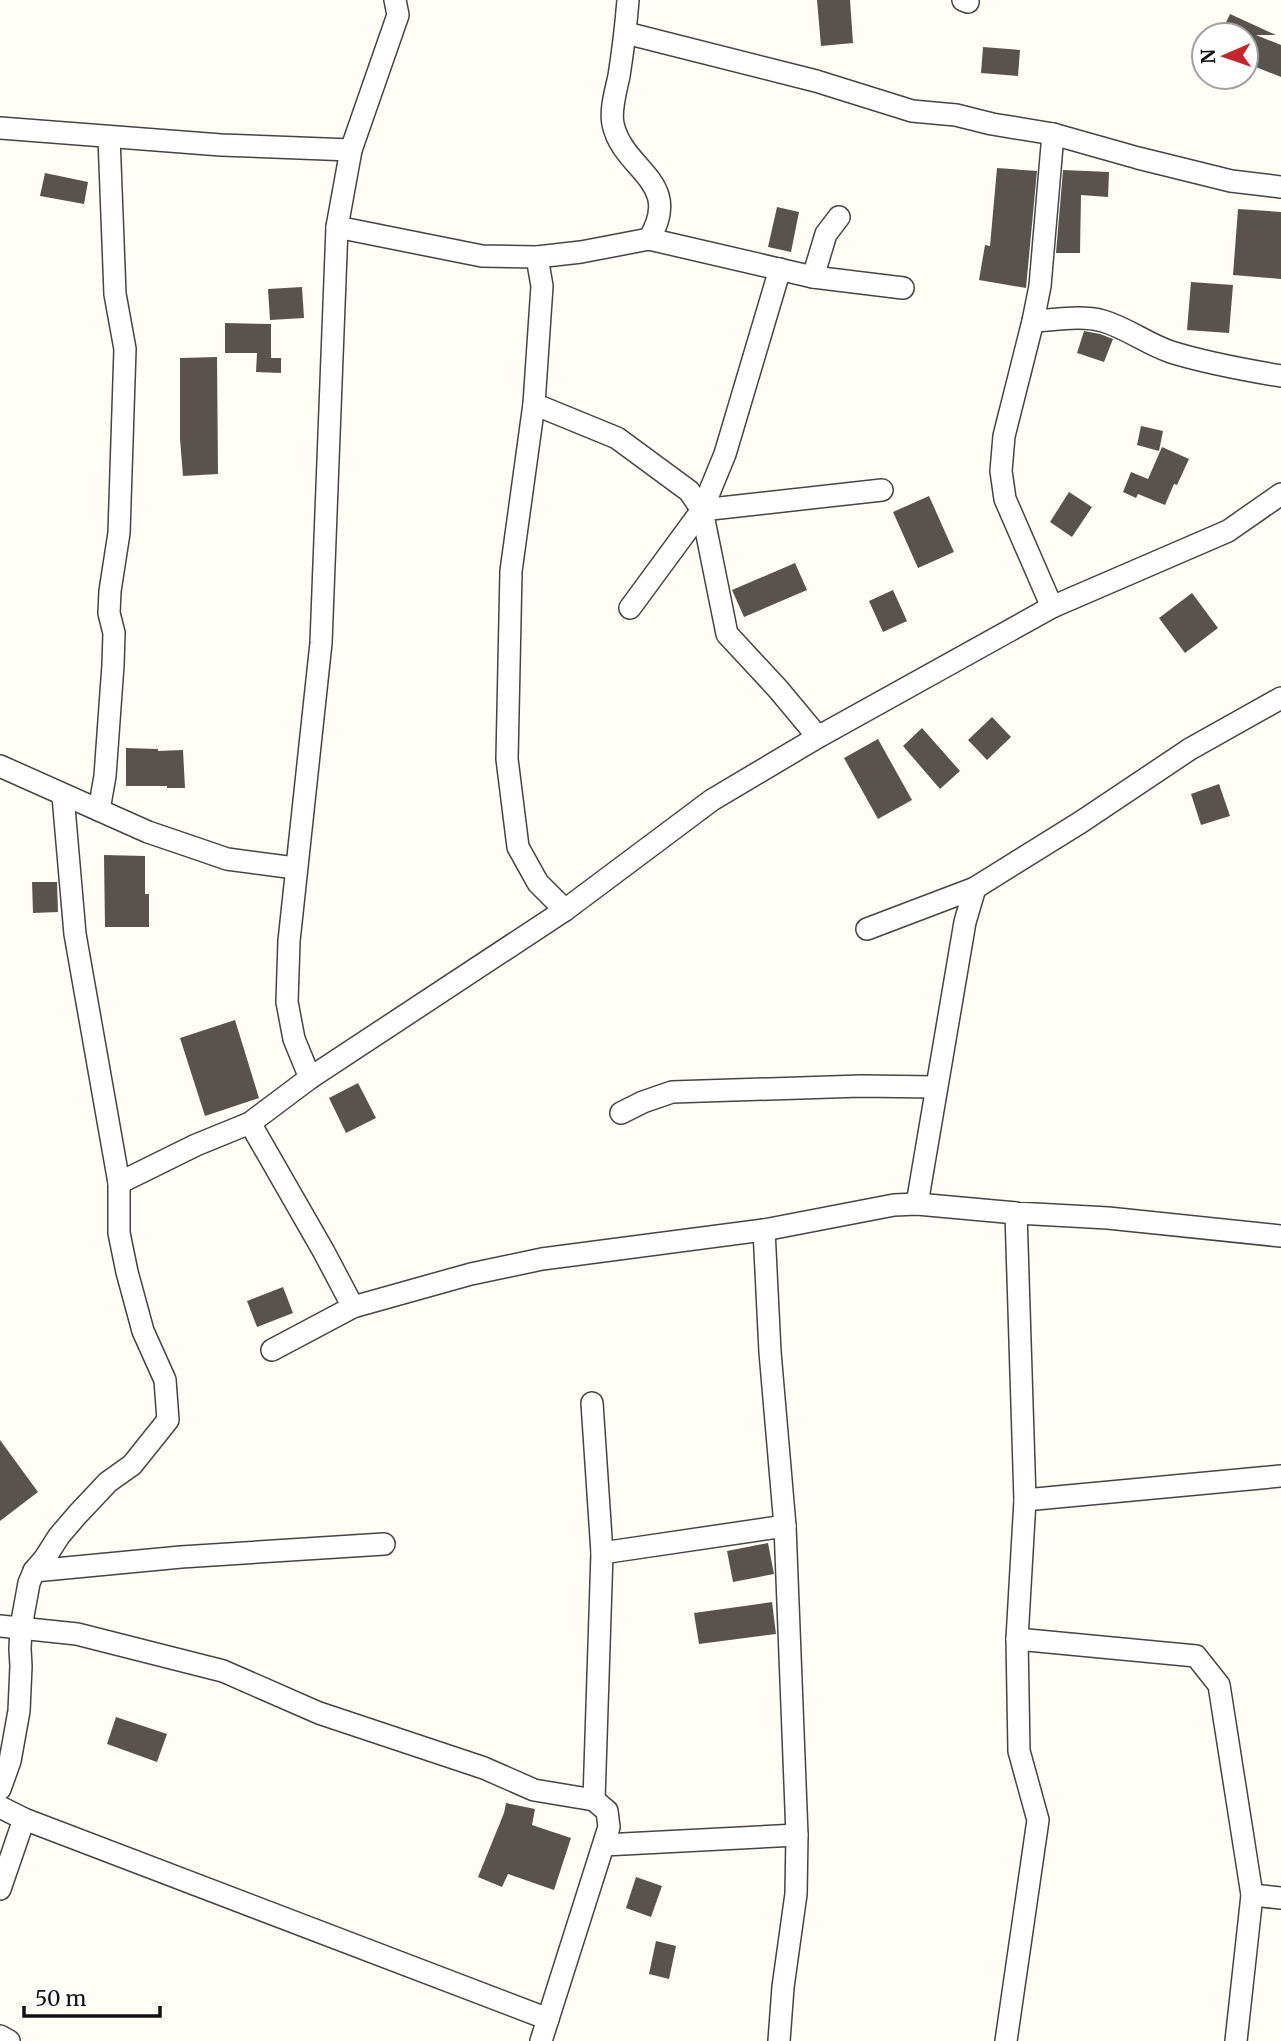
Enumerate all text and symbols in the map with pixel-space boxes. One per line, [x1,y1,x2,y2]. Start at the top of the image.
north arrow [1190,21,1260,91]
text: N [1196,49,1220,65]
scale bar [24,1974,161,2018]
text: 50 m [35,1985,86,2012]

